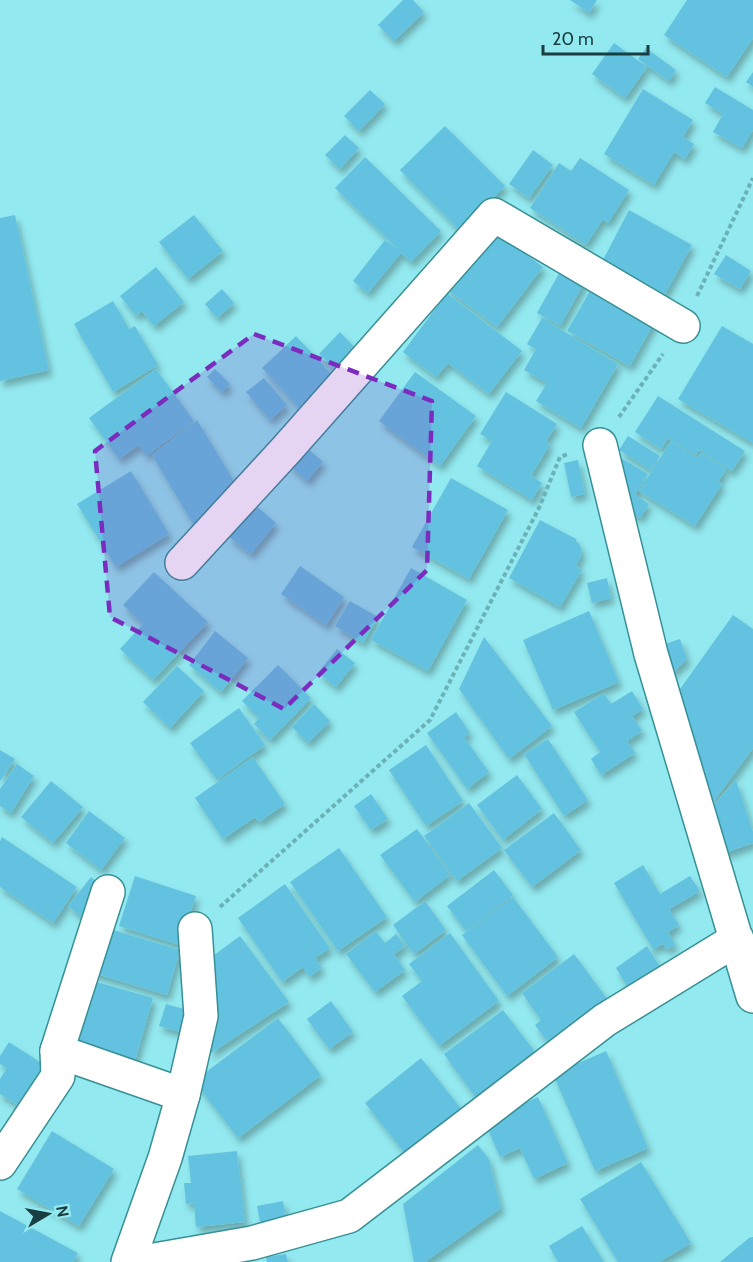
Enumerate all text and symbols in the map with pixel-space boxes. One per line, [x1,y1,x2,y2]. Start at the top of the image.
scale bar [543,18,648,56]
text: 20 m [552,28,594,50]
north arrow [18,1184,78,1244]
text: N [52,1204,73,1219]

